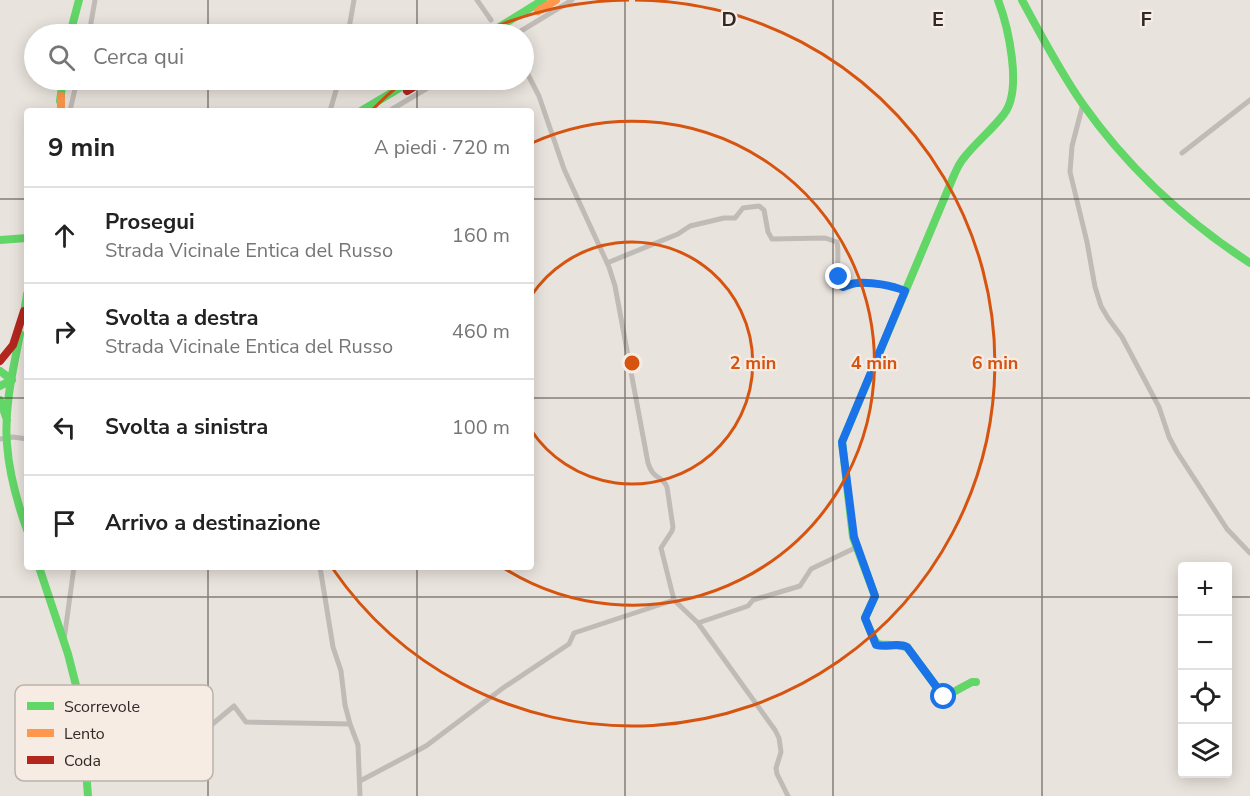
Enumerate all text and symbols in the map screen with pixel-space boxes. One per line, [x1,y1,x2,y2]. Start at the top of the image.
text: D [721,6,737,33]
text: E [932,6,944,33]
text: F [1140,6,1152,33]
search box [24,24,534,90]
icon: search [45,41,78,74]
text: Cerca qui [93,42,184,72]
text: 9 min [48,130,115,165]
text: A piedi · 720 m [374,134,510,161]
text: Prosegui [105,207,195,237]
icon: ahead [48,219,81,252]
text: 160 m [452,222,510,249]
text: Strada Vicinale Entica del Russo [105,237,393,264]
route end [825,263,851,289]
text: Svolta a destra [105,303,259,333]
icon: right [48,315,81,348]
text: 460 m [452,318,510,345]
text: Strada Vicinale Entica del Russo [105,333,393,360]
text: 2 min [730,351,776,375]
text: 4 min [851,351,897,375]
text: 6 min [972,351,1018,375]
centre of rings [622,353,642,373]
icon: left [48,411,81,444]
text: Svolta a sinistra [105,412,268,442]
text: 100 m [452,414,510,441]
icon: arrive [48,507,81,540]
text: Arrivo a destinazione [105,508,320,538]
map controls [1178,562,1232,778]
button: + [1178,562,1232,616]
button: − [1178,616,1232,670]
button: locate [1178,670,1232,724]
route start [930,683,956,709]
legend [15,685,213,781]
text: Scorrevole [64,696,140,718]
text: Lento [64,723,105,745]
button: layers [1178,724,1232,778]
text: Coda [64,750,101,772]

